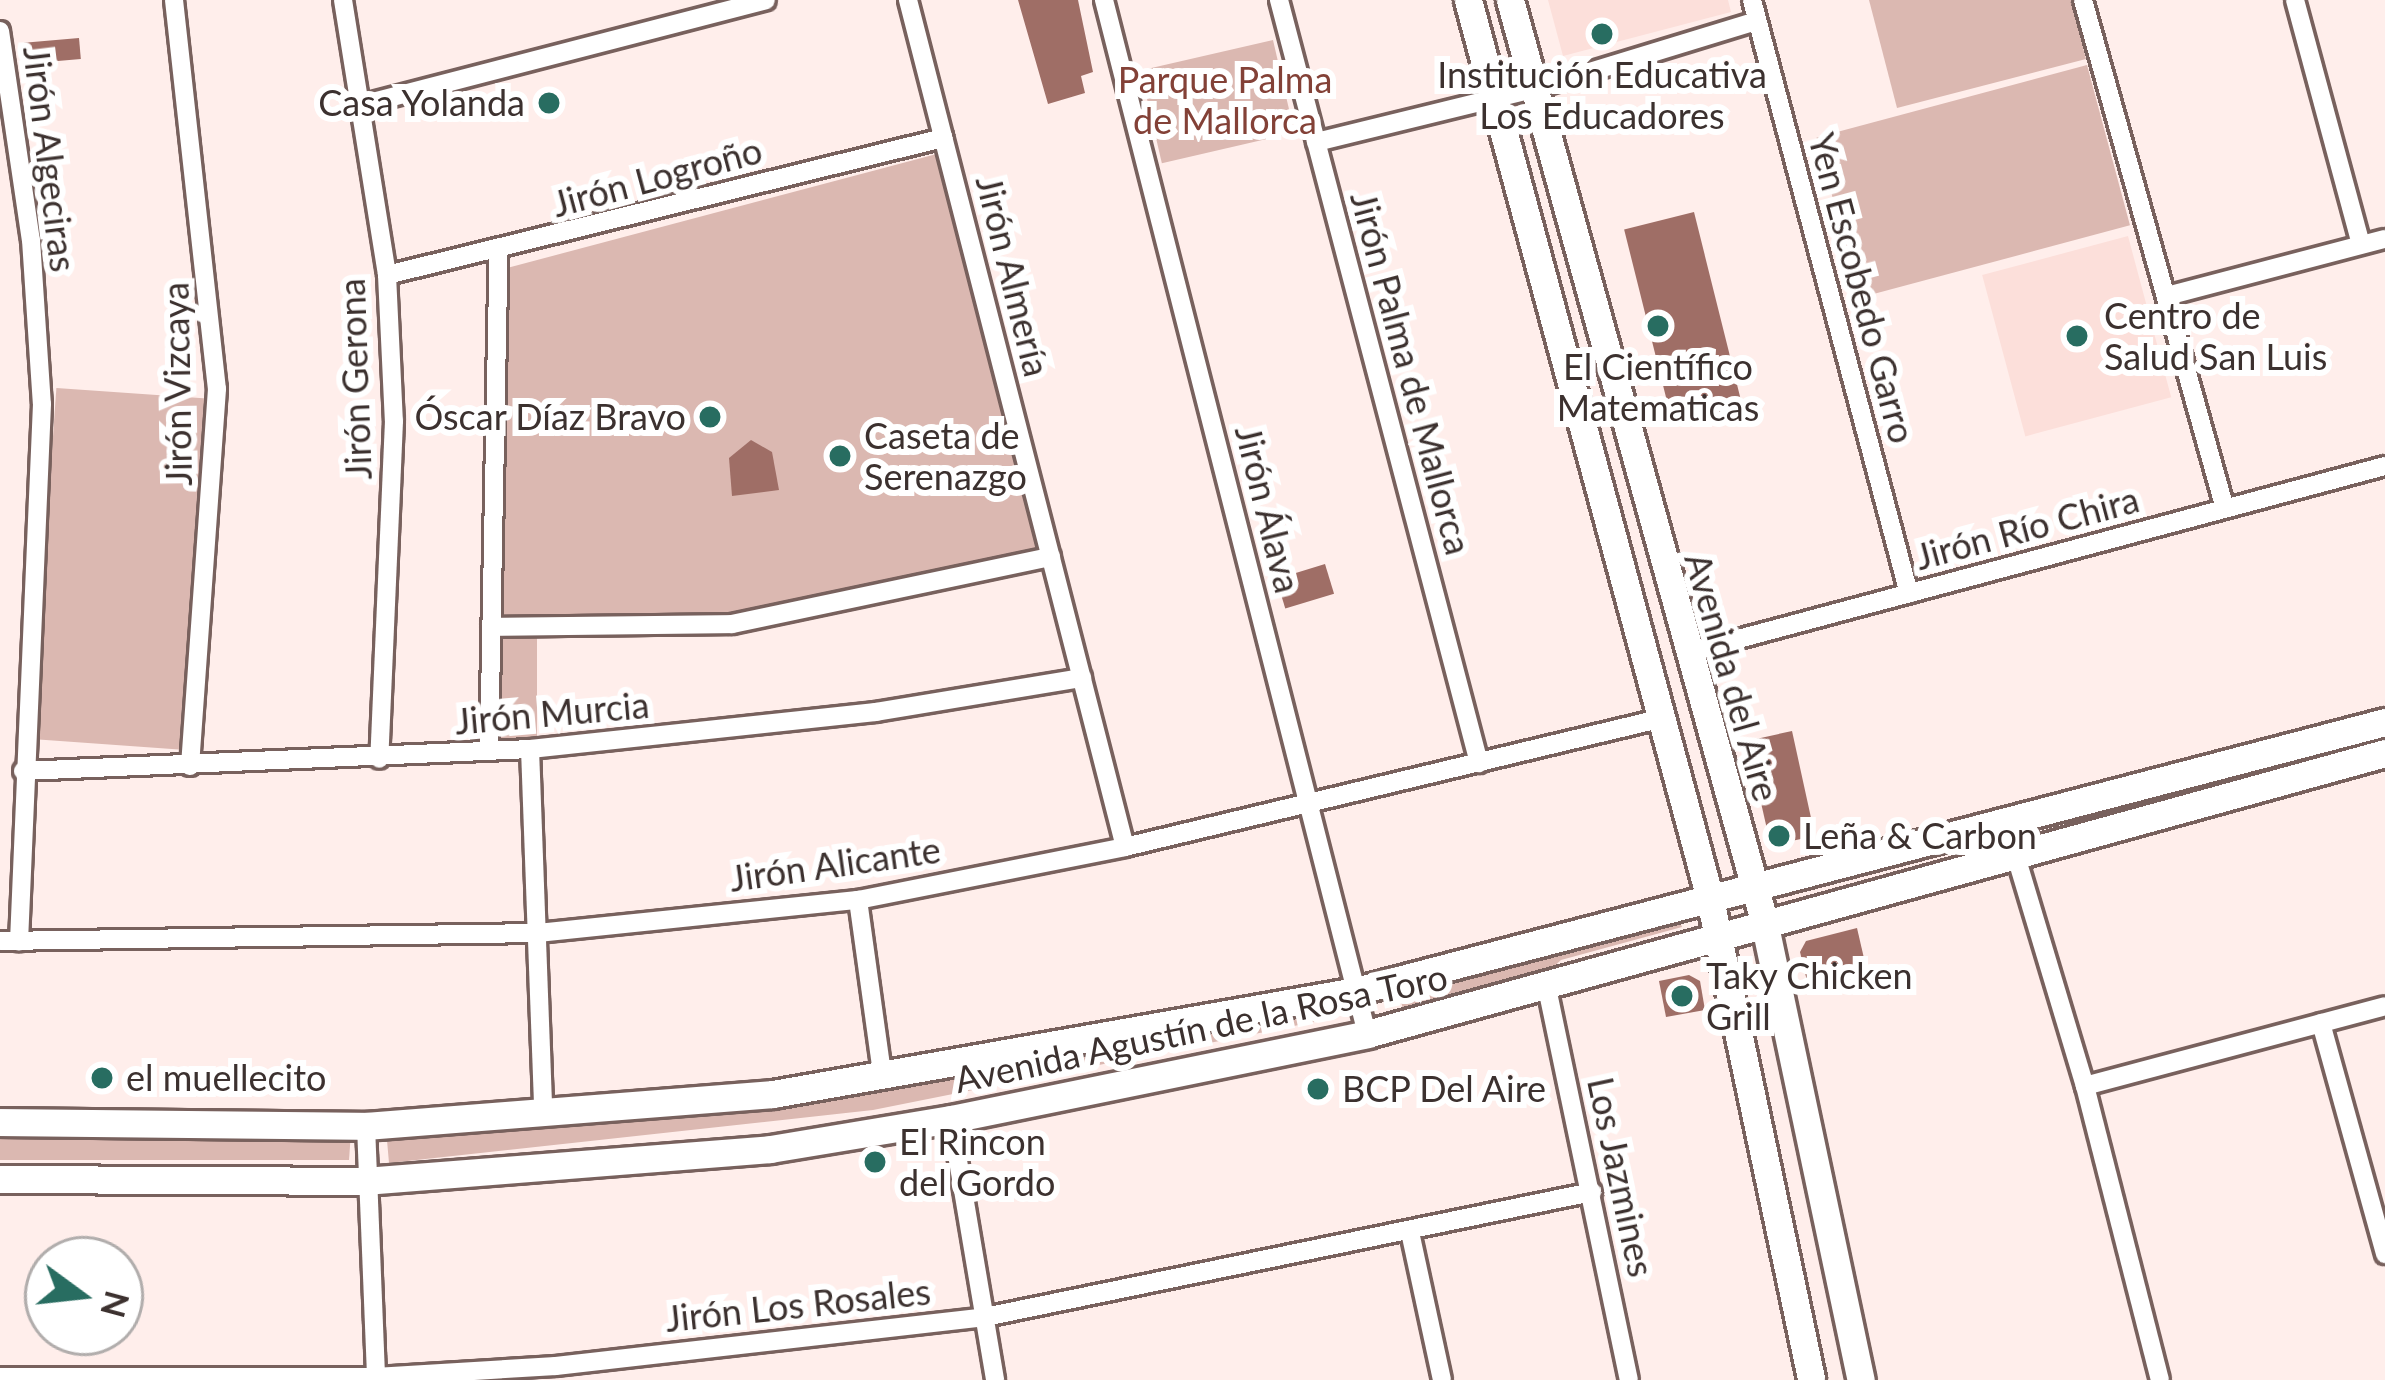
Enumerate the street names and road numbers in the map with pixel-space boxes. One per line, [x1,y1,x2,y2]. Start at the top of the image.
street label: Jirón Algeciras [15,43,85,275]
street label: Jirón Logroño [548,128,766,226]
street label: Yen Escobedo Garro [1800,128,1924,448]
street label: Jirón Almería [967,171,1059,381]
street label: Jirón Palma de Mallorca [1342,187,1480,559]
street label: Jirón Gerona [330,278,380,480]
street label: Jirón Vizcaya [154,281,200,487]
street label: Jirón Álava [1226,420,1310,598]
street label: Jirón Río Chira [1910,477,2144,579]
street label: Avenida del Aire [1676,547,1788,807]
street label: Jirón Murcia [453,683,651,743]
street label: Jirón Alicante [726,828,944,900]
street label: Avenida Agustín de la Rosa Toro [950,954,1452,1102]
street label: Los Jazmines [1579,1073,1663,1281]
street label: Jirón Los Rosales [663,1270,933,1340]

